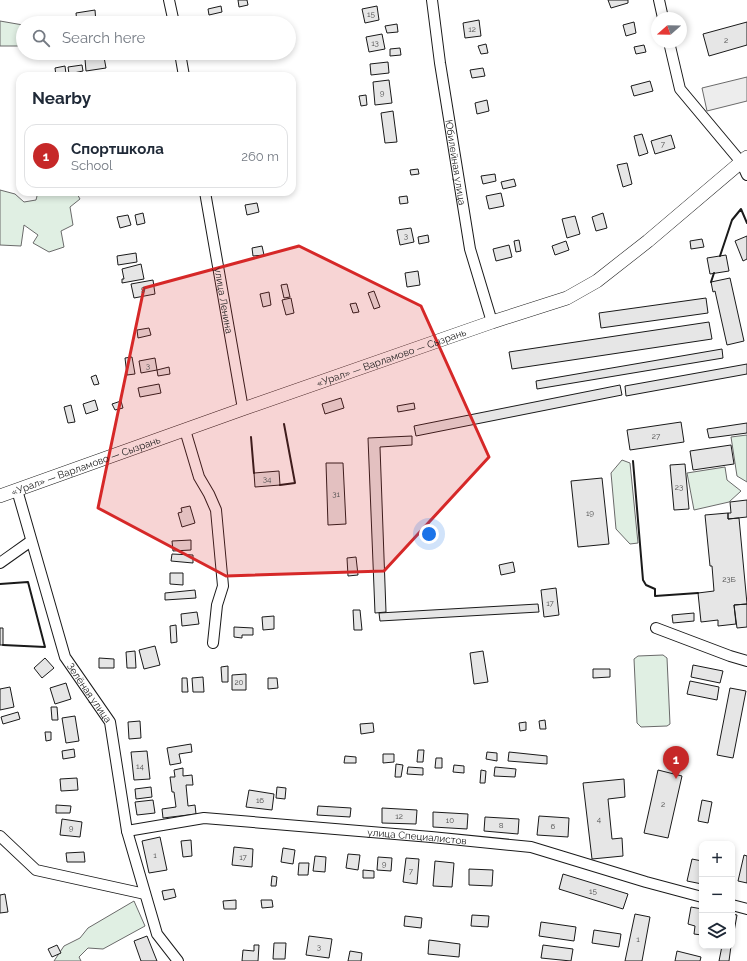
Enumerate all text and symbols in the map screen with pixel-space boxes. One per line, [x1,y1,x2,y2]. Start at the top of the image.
house number: 15 [367,9,376,19]
north arrow [651,12,687,48]
search box [16,16,296,60]
house number: 12 [468,24,476,34]
icon: search [30,27,52,49]
text: Search here [62,29,145,47]
house number: 2 [724,35,728,45]
house number: 13 [371,38,379,48]
text: Nearby [32,88,91,108]
house number: 9 [380,88,385,98]
street label: Юбилейная улица [444,119,468,206]
house number: 7 [661,139,666,149]
text: Спортшкола [71,140,164,158]
text: 1 [43,149,49,164]
text: 260 m [241,149,279,164]
text: School [71,158,113,173]
house number: 3 [404,231,408,241]
street label: улица Ленина [213,266,235,334]
house number: 9 [141,284,146,294]
street label: «Урал» — Варламово — Сызрань [315,326,467,388]
house number: 3 [146,361,150,371]
house number: 27 [652,431,661,441]
street label: «Урал» — Варламово — Сызрань [10,434,162,497]
house number: 34 [263,474,272,484]
house number: 23 [675,482,683,492]
house number: 31 [332,489,340,499]
house number: 19 [586,508,594,518]
your location [419,524,439,544]
house number: 23Б [722,574,736,584]
house number: 17 [546,598,555,608]
street label: Зелёная улица [65,661,114,724]
house number: 20 [234,677,244,687]
pin: 1 [663,746,689,779]
house number: 14 [136,761,145,771]
house number: 16 [256,795,264,805]
house number: 2 [661,799,665,809]
house number: 12 [395,811,403,821]
house number: 4 [597,814,602,824]
house number: 10 [446,815,454,825]
house number: 8 [499,820,504,830]
house number: 6 [551,821,556,831]
house number: 9 [69,823,74,833]
street label: улица Специалистов [367,826,467,846]
map controls [699,841,735,949]
button: + [699,841,735,877]
house number: 1 [153,850,157,860]
house number: 17 [239,852,248,862]
house number: 9 [382,859,387,869]
house number: 7 [409,866,414,876]
button: − [699,877,735,913]
house number: 15 [589,886,598,896]
button: layers [699,913,735,949]
house number: 1 [636,934,640,944]
house number: 3 [317,942,321,952]

